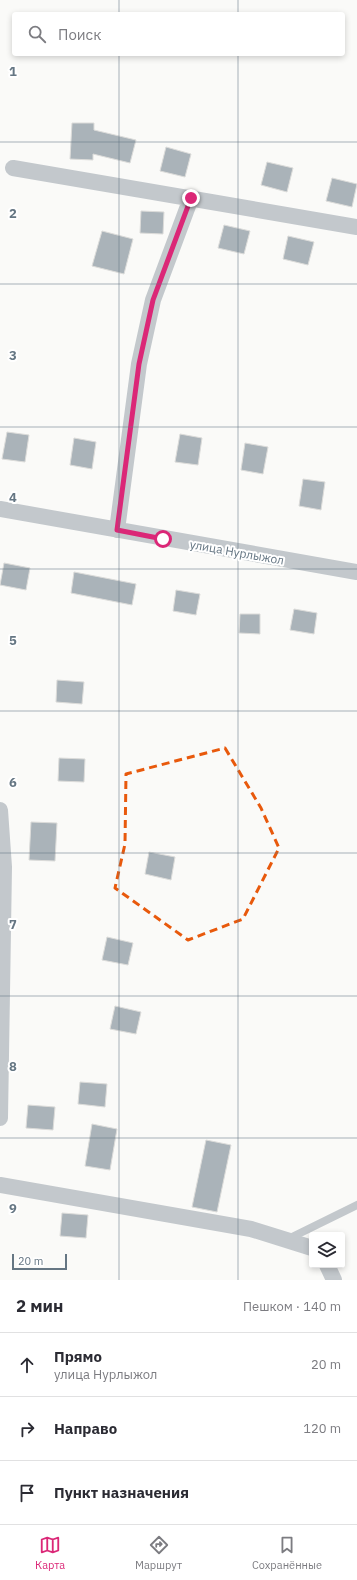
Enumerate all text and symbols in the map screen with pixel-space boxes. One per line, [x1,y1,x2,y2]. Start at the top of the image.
search box [12,12,345,56]
icon: search [26,23,48,45]
text: Поиск [58,25,101,44]
text: 1 [9,63,17,80]
route end [182,189,200,207]
text: 2 [9,205,17,222]
text: 3 [9,347,17,364]
text: 4 [9,489,17,506]
route start [154,530,172,548]
street label: улица Нурлыжол [189,536,285,568]
text: 5 [9,632,17,649]
text: 6 [9,774,17,791]
text: 7 [9,916,17,933]
text: 8 [9,1058,17,1075]
text: 9 [9,1200,17,1217]
map controls [309,1232,345,1268]
button: layers [309,1232,345,1268]
scale bar [12,1252,67,1271]
text: 20 m [18,1254,43,1268]
text: 2 мин [16,1295,63,1317]
text: Пешком · 140 m [243,1298,341,1315]
text: Прямо [54,1347,102,1366]
icon: ahead [16,1354,38,1376]
text: 20 m [311,1356,341,1373]
text: улица Нурлыжол [54,1366,157,1383]
icon: right [16,1418,38,1440]
text: Направо [54,1419,117,1438]
text: 120 m [303,1420,341,1437]
icon: arrive [16,1482,38,1504]
text: Пункт назначения [54,1483,189,1502]
tab: Карта [35,1534,65,1572]
tab: Маршрут [135,1534,182,1572]
tab: Сохранённые [252,1534,322,1572]

